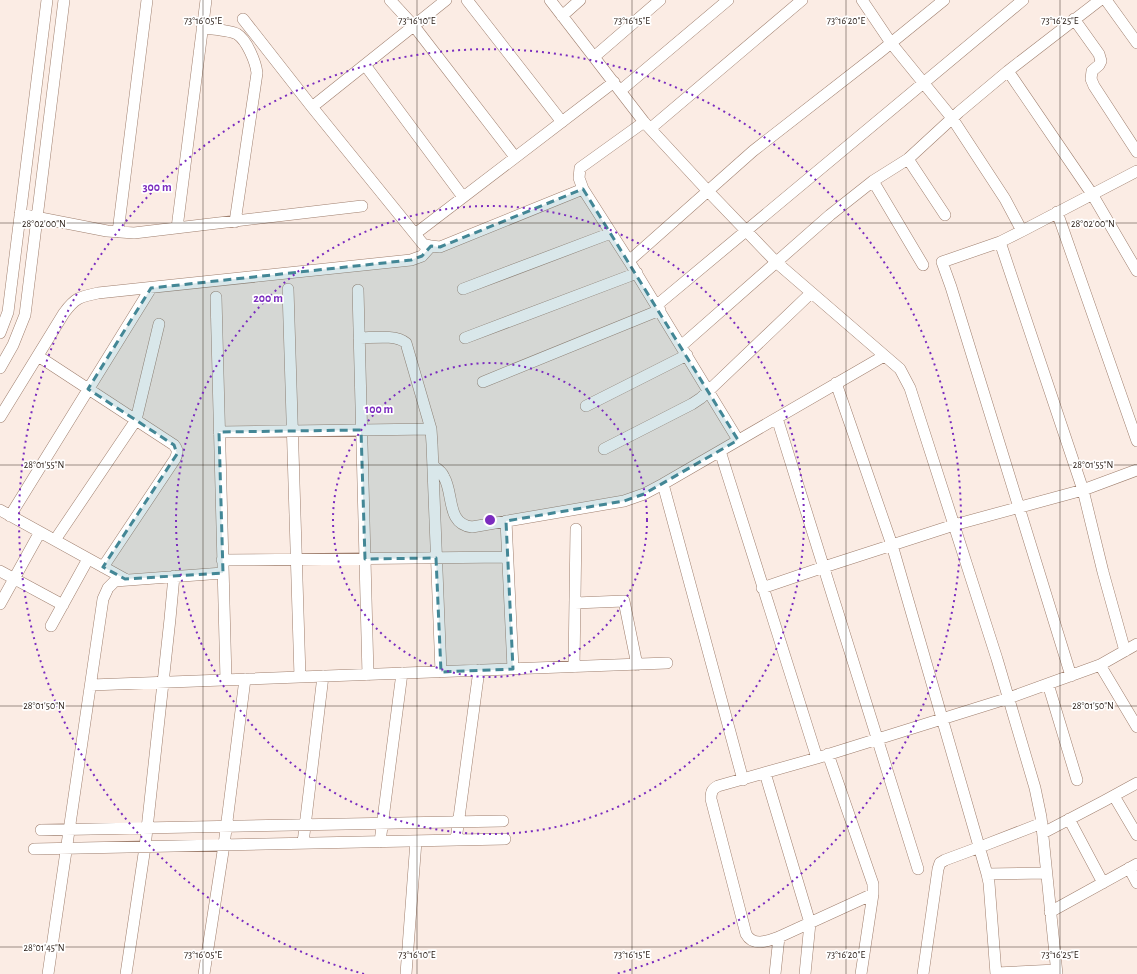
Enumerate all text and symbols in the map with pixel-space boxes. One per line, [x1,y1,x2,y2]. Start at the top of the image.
text: 73°16'05"E [184,16,222,26]
text: 73°16'10"E [398,16,436,26]
text: 73°16'15"E [614,16,650,26]
text: 73°16'20"E [827,16,865,26]
text: 73°16'25"E [1041,16,1079,26]
text: 300 m [142,181,172,193]
text: 28°02'00"N [22,219,66,229]
text: 28°02'00"N [1071,219,1115,229]
text: 200 m [253,292,283,304]
text: 100 m [365,403,393,415]
text: 28°01'55"N [24,460,64,470]
text: 28°01'55"N [1073,460,1113,470]
centre of rings [483,513,497,527]
text: 28°01'50"N [23,701,65,711]
text: 28°01'50"N [1072,701,1114,711]
text: 28°01'45"N [23,943,65,953]
text: 73°16'05"E [184,950,222,960]
text: 73°16'10"E [398,950,436,960]
text: 73°16'15"E [614,950,650,960]
text: 73°16'20"E [827,950,865,960]
text: 73°16'25"E [1041,950,1079,960]

